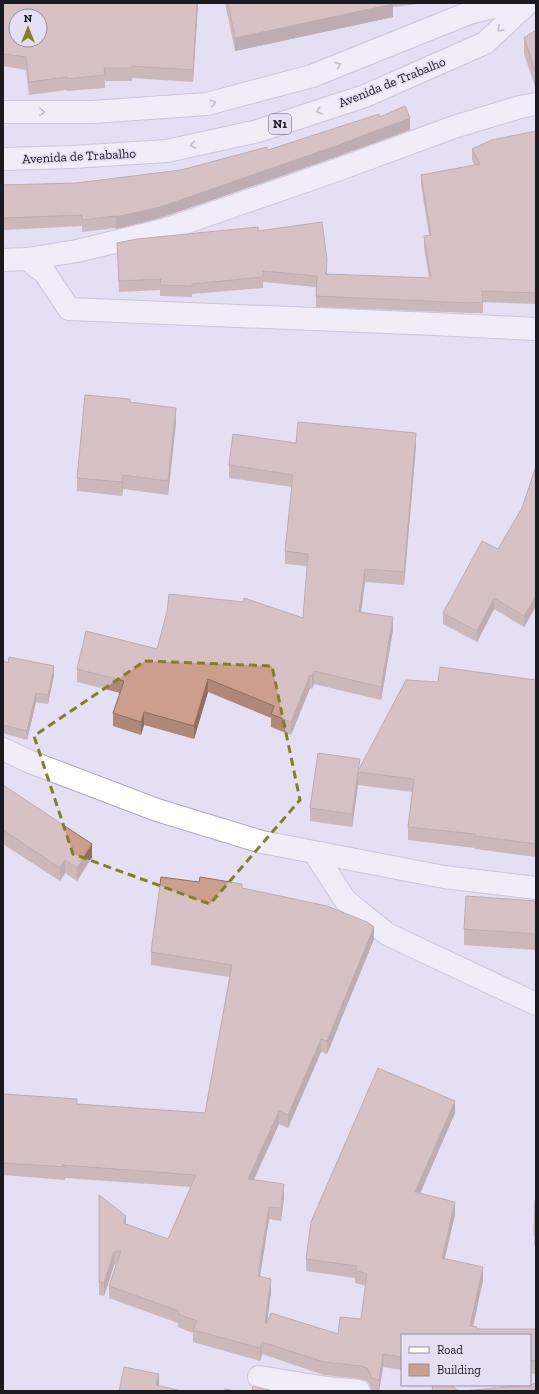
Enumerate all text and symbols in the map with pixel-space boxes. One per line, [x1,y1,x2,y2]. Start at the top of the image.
north arrow [8,8,48,48]
text: N [24,12,33,25]
one-way arrow [497,25,505,32]
street label: Avenida de Trabalho [336,54,448,110]
one-way arrow [334,62,341,70]
one-way arrow [210,99,217,107]
one-way arrow [315,107,322,115]
one-way arrow [39,108,45,116]
road number: N1 [269,114,291,134]
one-way arrow [190,141,197,149]
street label: Avenida de Trabalho [22,146,137,166]
legend [401,1334,531,1386]
text: Road [437,1343,463,1357]
text: Building [437,1363,481,1377]

